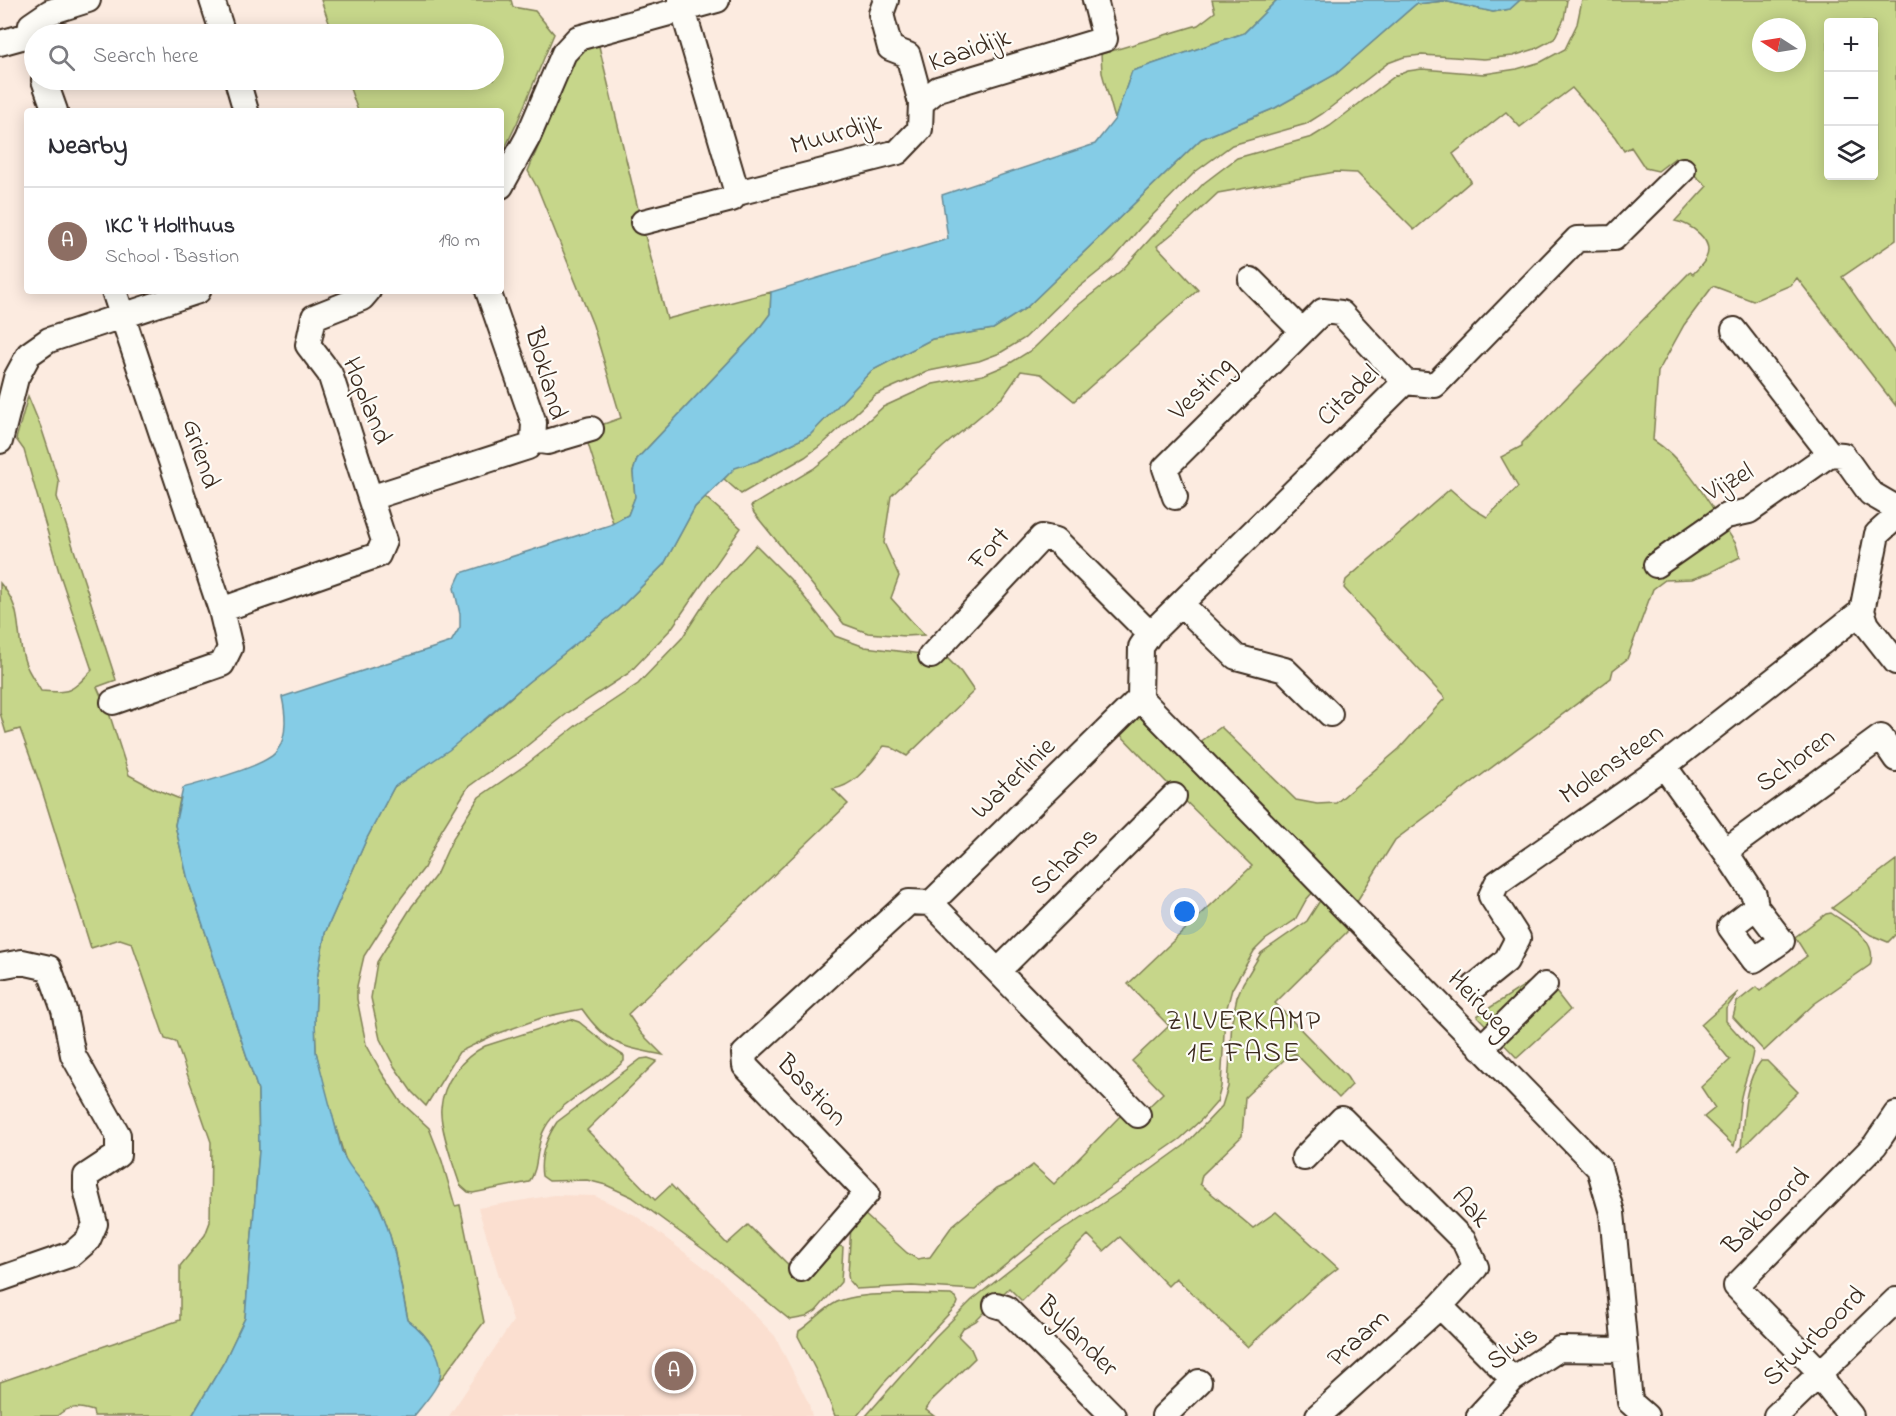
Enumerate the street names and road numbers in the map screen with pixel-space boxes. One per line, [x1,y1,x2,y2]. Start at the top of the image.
street label: Kaaidijk [924,19,1016,83]
street label: Muurdijk [786,103,886,167]
street label: Blokland [513,323,577,424]
street label: Vesting [1160,348,1243,431]
street label: Hopland [331,351,401,451]
street label: Citadel [1308,356,1390,436]
street label: Griend [171,414,229,494]
street label: Vijzel [1696,453,1761,513]
street label: Fort [959,519,1020,580]
street label: Molensteen [1552,715,1672,815]
street label: Schoren [1748,719,1844,803]
street label: Waterlinie [963,728,1066,829]
street label: Schans [1022,819,1108,905]
street label: Heirweg [1437,962,1523,1048]
street label: Bastion [766,1045,856,1136]
street label: Bakboord [1713,1159,1820,1266]
street label: Aak [1441,1179,1499,1237]
street label: Stuurboord [1754,1277,1876,1397]
street label: Bylander [1027,1287,1127,1387]
street label: Praam [1319,1300,1399,1378]
street label: Sluis [1479,1317,1547,1381]

